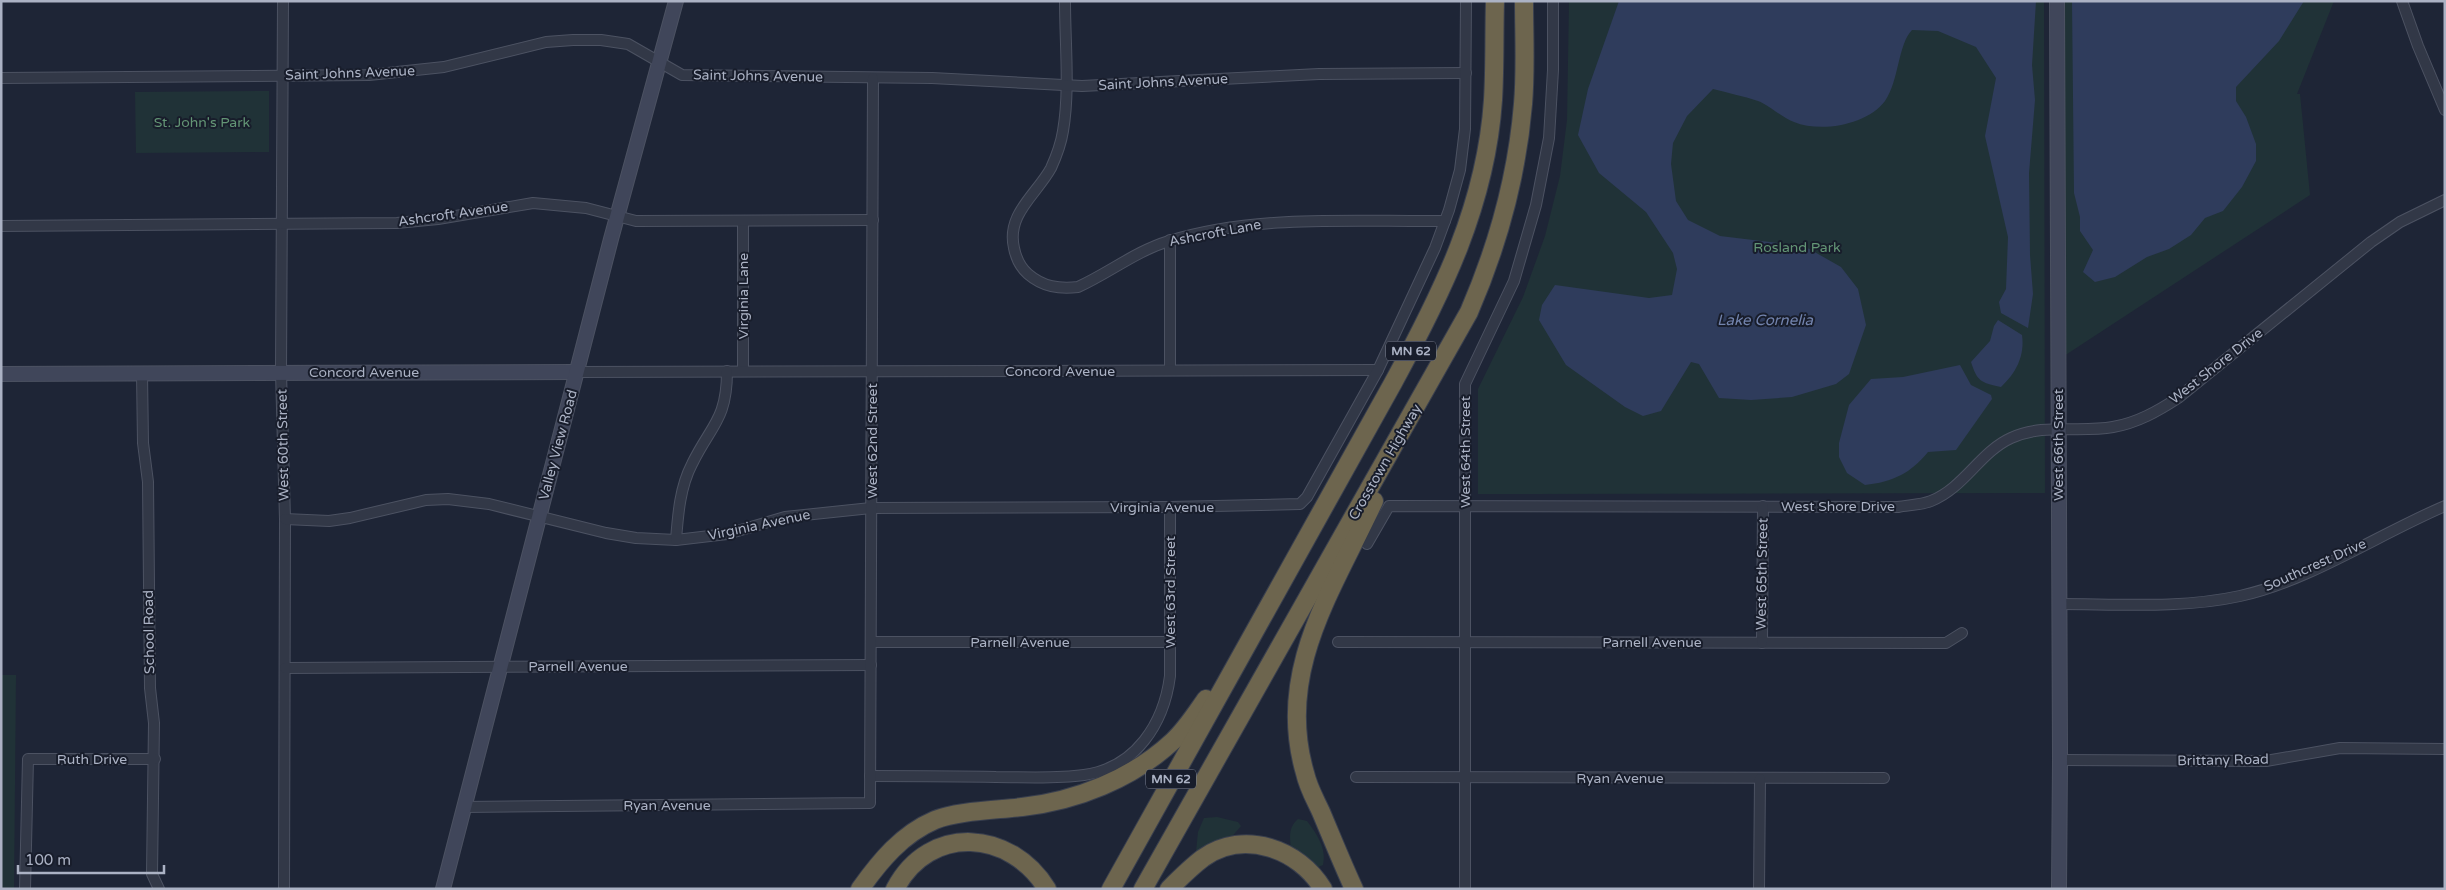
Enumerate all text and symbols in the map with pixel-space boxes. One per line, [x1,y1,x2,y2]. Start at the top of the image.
street label: Saint Johns Avenue [285,62,415,84]
street label: Saint Johns Avenue [693,66,823,86]
street label: Saint Johns Avenue [1098,70,1228,94]
park label: St. John's Park [154,114,251,131]
street label: Ashcroft Avenue [397,198,509,230]
street label: Ashcroft Lane [1168,216,1262,250]
park label: Rosland Park [1753,239,1841,256]
street label: Virginia Lane [735,253,752,339]
water label: Lake Cornelia [1717,311,1814,329]
street label: West Shore Drive [2166,324,2266,408]
road number: MN 62 [1386,342,1436,361]
street label: Concord Avenue [1005,363,1115,380]
street label: Concord Avenue [309,364,419,381]
street label: West 62nd Street [864,383,881,499]
street label: West 60th Street [274,388,292,501]
street label: Valley View Road [535,388,581,502]
street label: West 66th Street [2050,388,2067,501]
street label: West 64th Street [1457,395,1474,508]
street label: Crosstown Highway [1345,401,1425,523]
street label: West Shore Drive [1781,498,1895,515]
street label: Virginia Avenue [1110,499,1214,516]
street label: Virginia Avenue [706,506,812,544]
street label: West 65th Street [1753,517,1771,630]
street label: West 63rd Street [1162,535,1179,648]
street label: Southcrest Drive [2261,535,2369,595]
street label: School Road [140,590,158,674]
street label: Parnell Avenue [970,634,1070,651]
street label: Parnell Avenue [1602,634,1702,651]
street label: Parnell Avenue [528,658,628,675]
street label: Ruth Drive [57,751,127,768]
street label: Brittany Road [2177,751,2269,769]
road number: MN 62 [1146,770,1196,789]
street label: Ryan Avenue [1576,770,1664,787]
street label: Ryan Avenue [623,797,711,814]
scale bar [18,842,164,874]
text: 100 m [25,851,71,869]

